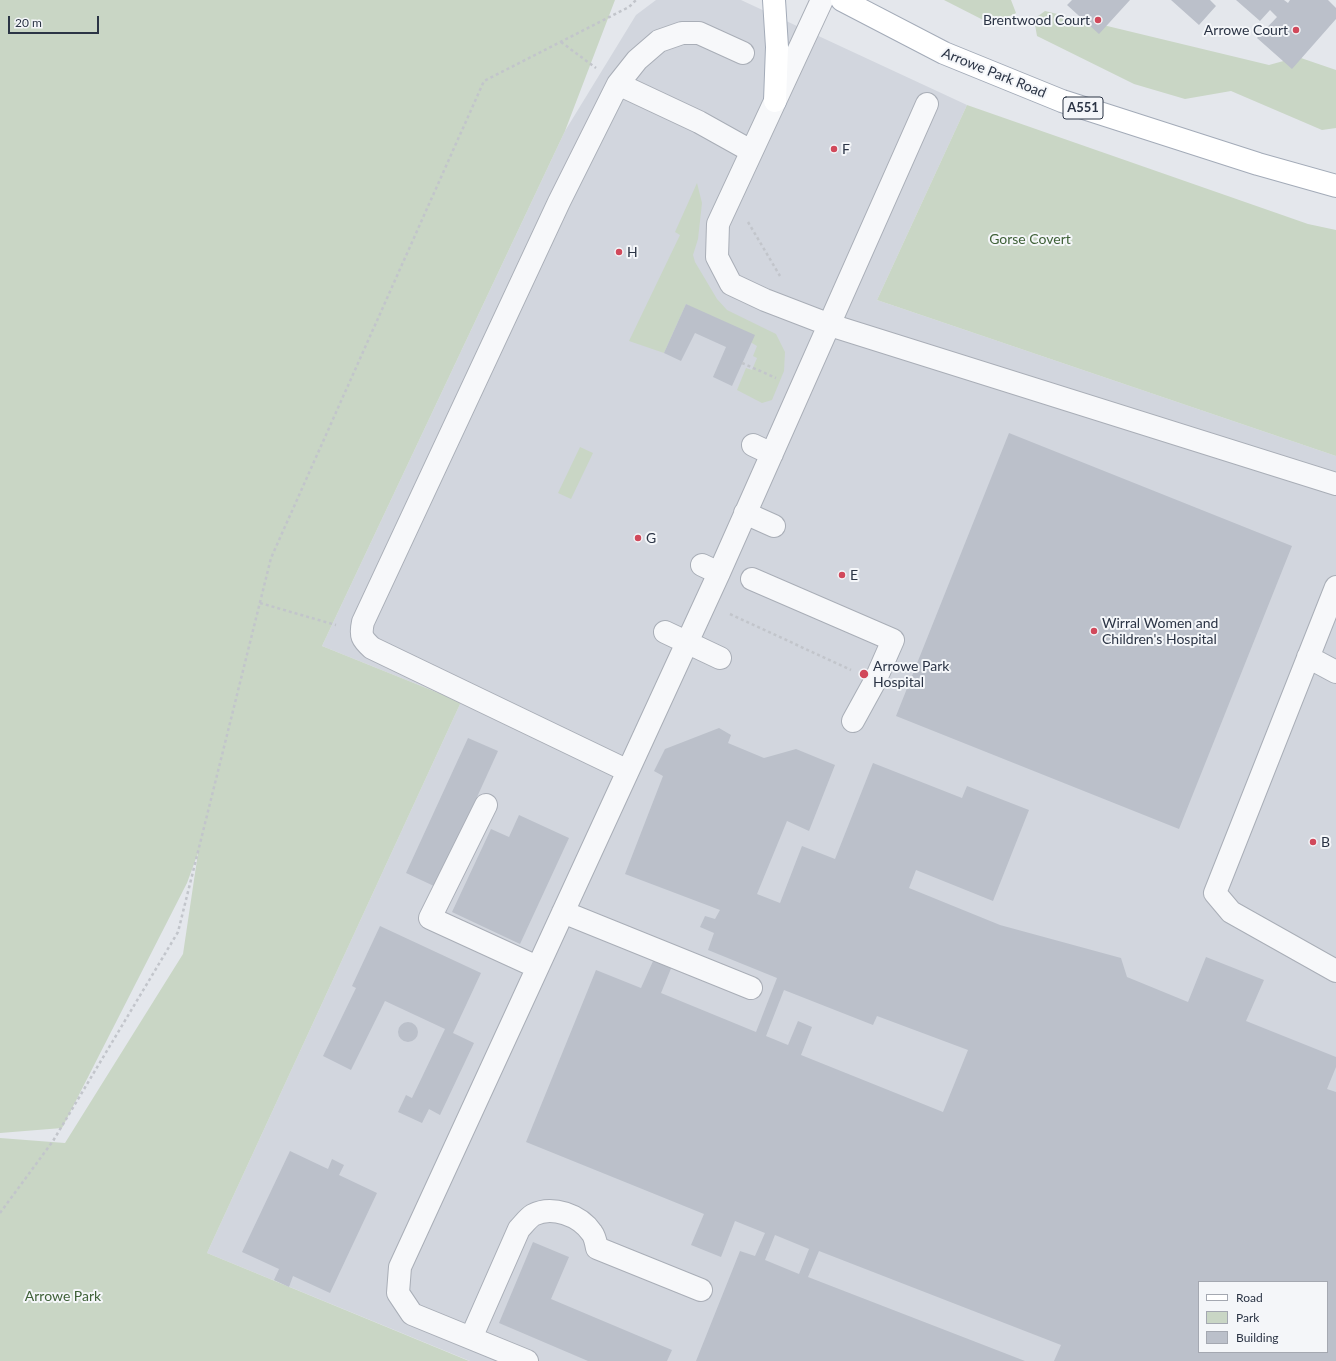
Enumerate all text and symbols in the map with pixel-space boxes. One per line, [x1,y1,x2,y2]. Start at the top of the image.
scale bar [10,8,101,34]
place label: Brentwood Court [983,12,1090,28]
text: 20 m [15,15,42,30]
marker: Brentwood Court [1093,15,1103,25]
place label: Arrowe Court [1204,22,1288,38]
marker: Arrowe Court [1291,25,1301,35]
street label: Arrowe Park Road [939,44,1049,102]
road number: A551 [1063,97,1103,119]
place label: F [842,141,850,157]
marker: F [829,144,839,154]
park label: Gorse Covert [989,231,1071,247]
place label: H [627,244,638,260]
marker: H [614,247,624,257]
place label: G [646,530,656,546]
marker: G [633,533,643,543]
place label: E [850,567,858,583]
marker: E [837,570,847,580]
place label: Wirral Women and Children's Hospital [1102,615,1218,648]
marker: Wirral Women and Children's Hospital [1089,626,1099,636]
place label: Arrowe Park Hospital [873,658,949,690]
marker: Arrowe Park Hospital [858,668,870,680]
place label: B [1321,834,1330,850]
marker: B [1308,837,1318,847]
legend [1198,1281,1328,1353]
park label: Arrowe Park [25,1288,101,1304]
text: Road [1236,1290,1263,1305]
text: Park [1236,1310,1259,1325]
text: Building [1236,1330,1279,1345]

